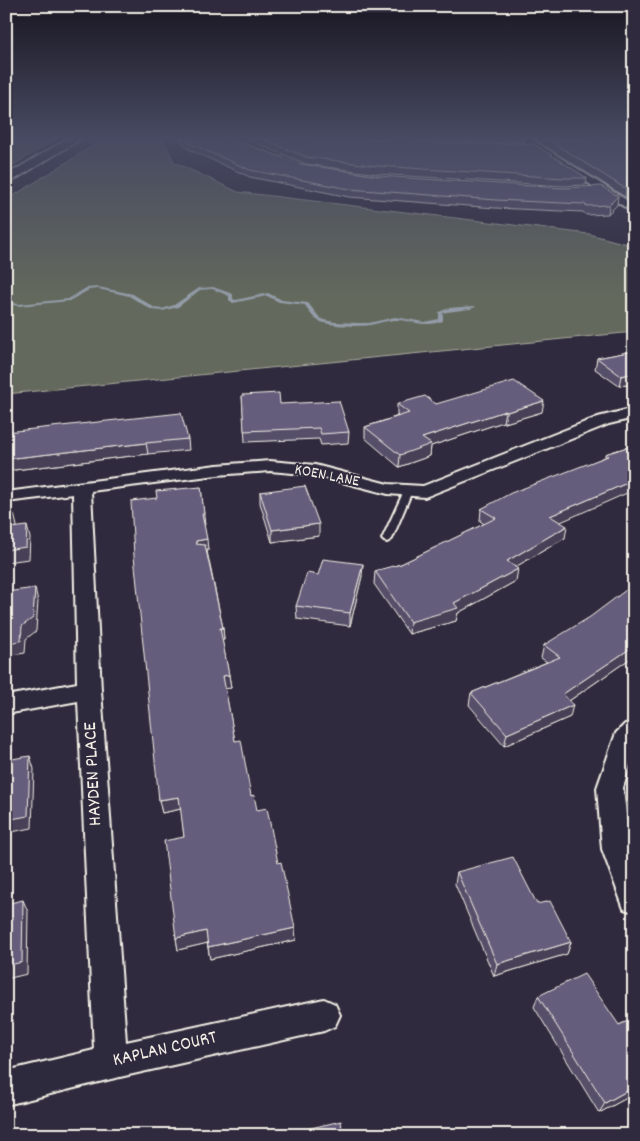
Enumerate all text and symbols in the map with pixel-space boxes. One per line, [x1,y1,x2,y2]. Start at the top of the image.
street label: KOEN LANE [292,458,362,494]
street label: HAYDEN PLACE [78,721,110,827]
street label: KAPLAN COURT [110,1025,220,1075]

